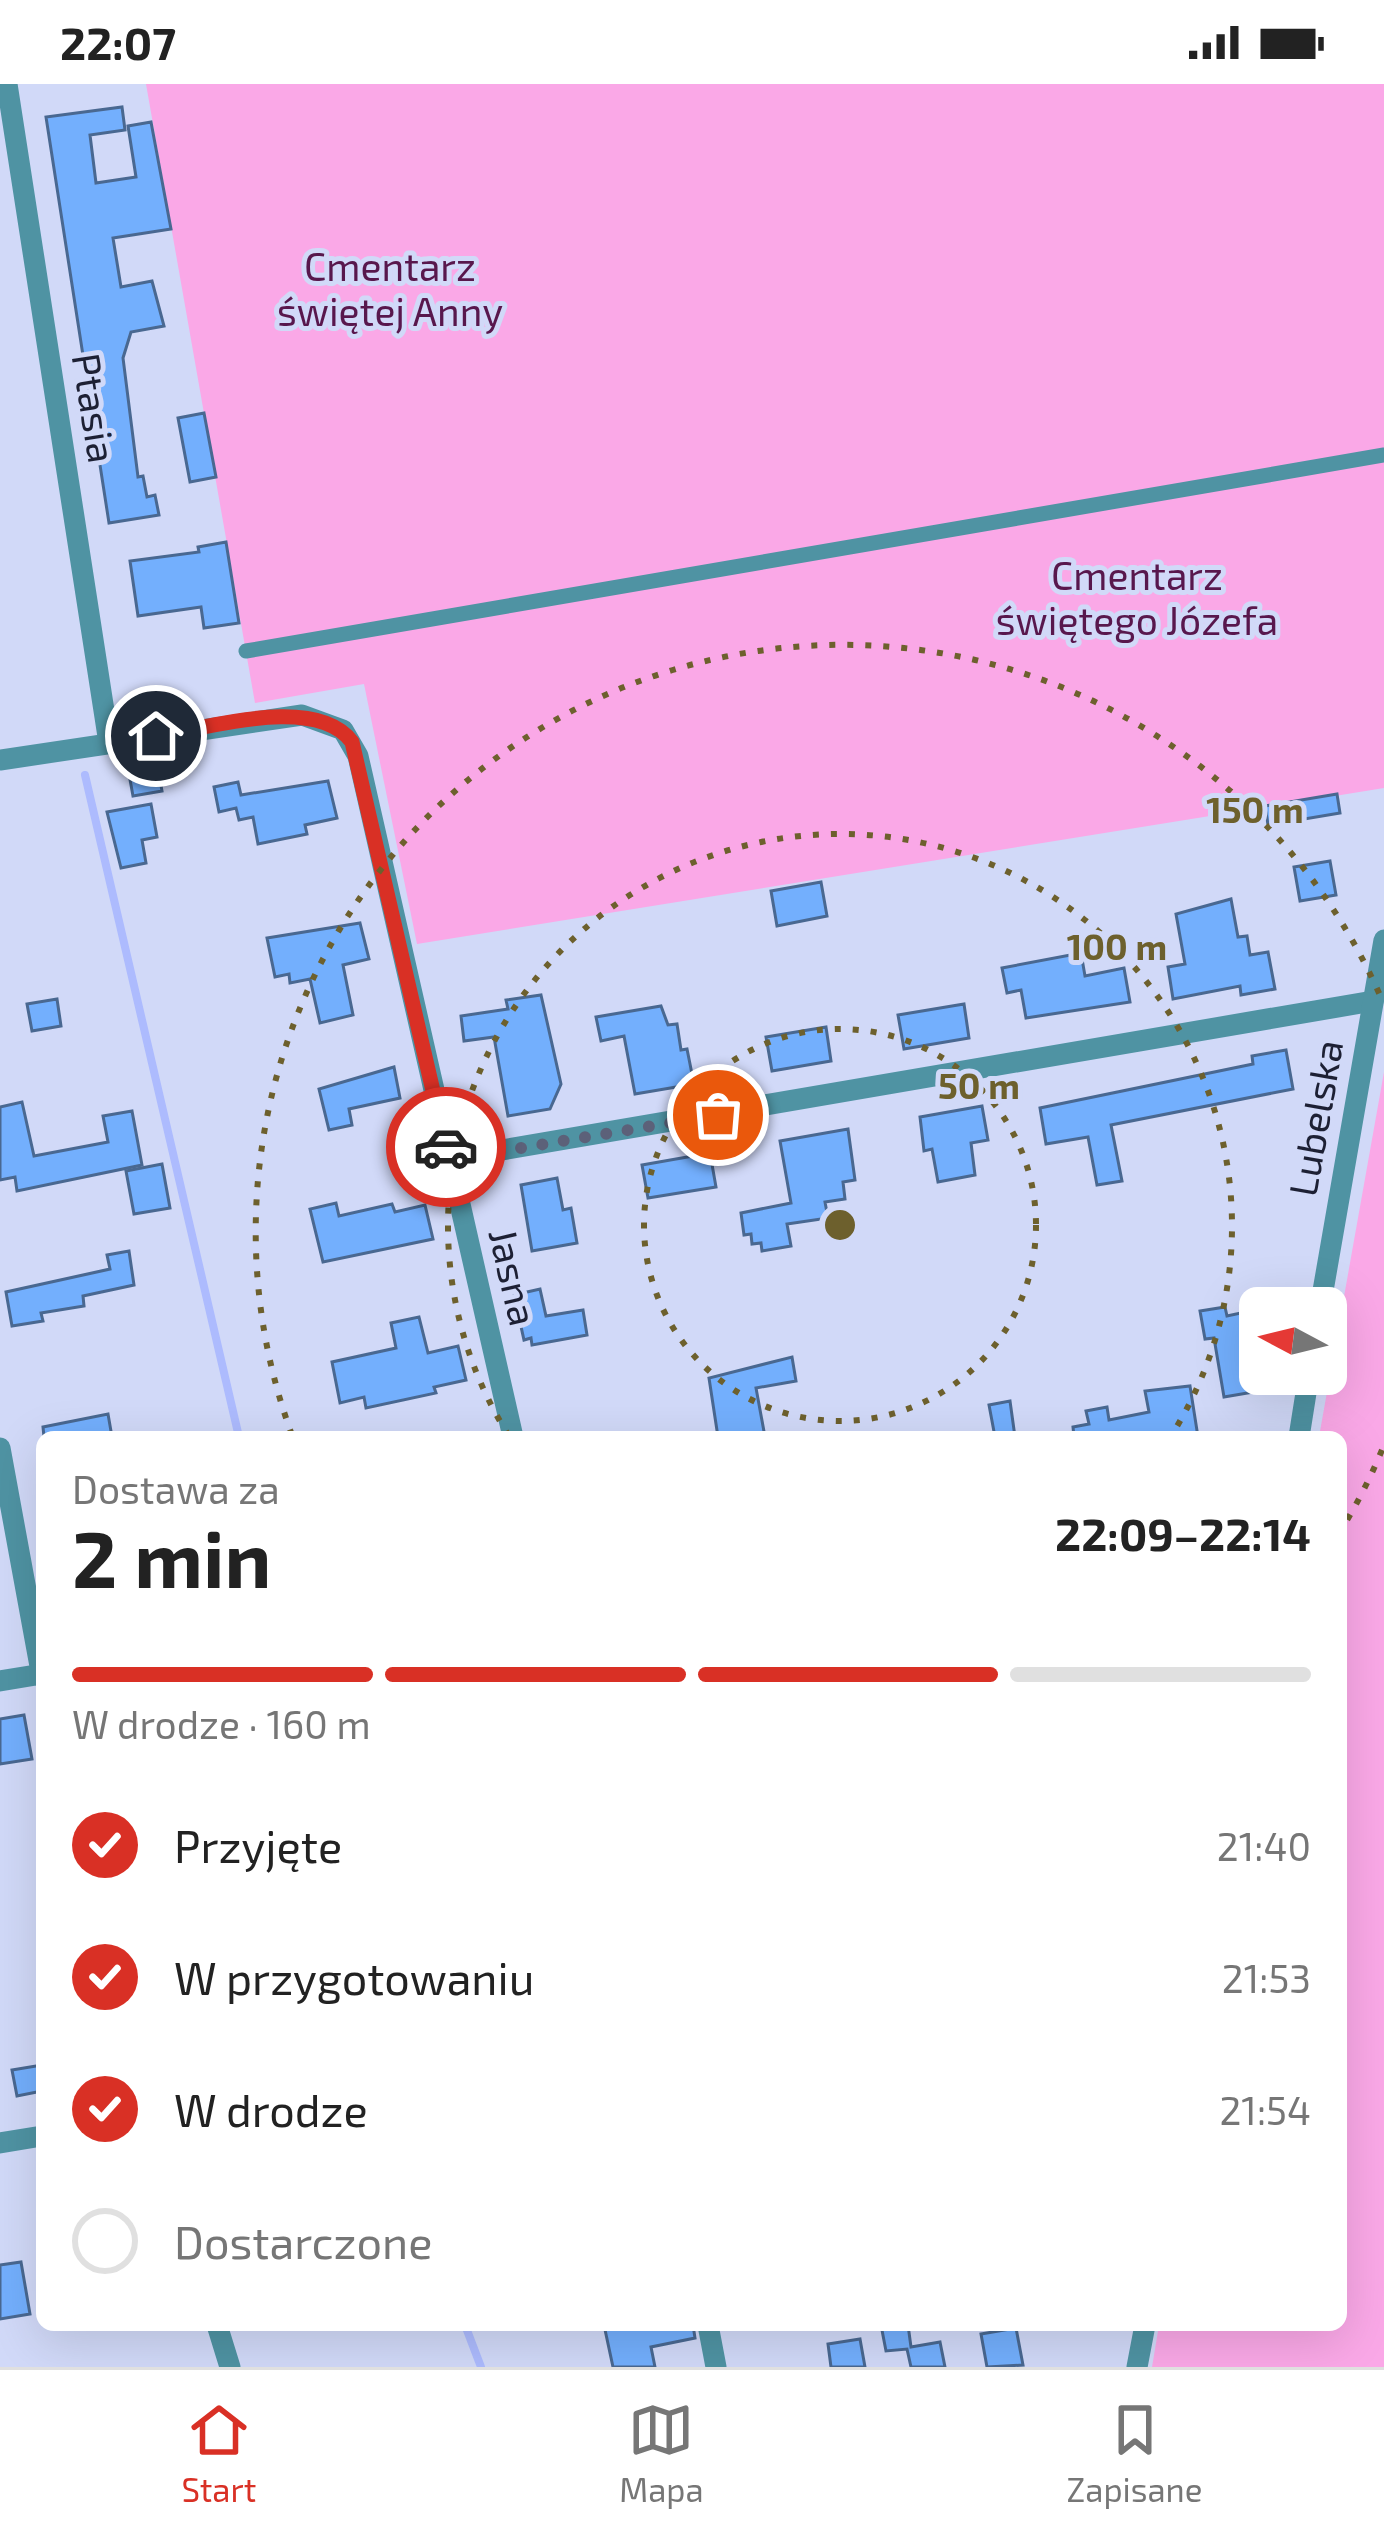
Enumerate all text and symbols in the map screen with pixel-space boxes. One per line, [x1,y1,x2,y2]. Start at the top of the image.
text: 22:07 [60,15,176,69]
park label: Cmentarz świętej Anny [277,242,503,334]
street label: Ptasia [64,350,127,466]
park label: Cmentarz świętego Józefa [996,551,1278,643]
pin [105,685,207,787]
icon: home [123,703,189,769]
text: 150 m [1206,787,1304,830]
text: 100 m [1067,924,1167,967]
street label: Lubelska [1278,1036,1351,1200]
text: 50 m [938,1063,1020,1106]
pin [667,1064,769,1166]
icon: bag [685,1082,751,1148]
courier [386,1087,506,1207]
icon: car [413,1114,479,1180]
centre of rings [819,1204,861,1246]
street label: Jasna [480,1223,548,1330]
north arrow [1239,1287,1347,1395]
map controls [1239,1287,1347,1395]
text: Dostawa za [72,1465,280,1512]
text: 22:09–22:14 [1055,1506,1311,1560]
text: 2 min [72,1510,271,1604]
text: W drodze · 160 m [72,1700,371,1747]
icon: check [72,1812,138,1878]
text: Przyjęte [174,1818,342,1872]
text: 21:40 [1217,1822,1311,1869]
icon: check [72,1944,138,2010]
text: W przygotowaniu [174,1950,534,2004]
text: 21:53 [1222,1954,1311,2001]
icon: check [72,2076,138,2142]
text: W drodze [174,2082,368,2136]
text: 21:54 [1219,2086,1311,2133]
text: Dostarczone [174,2214,432,2268]
tab: Start [181,2397,256,2509]
tab: Mapa [619,2397,704,2509]
tab: Zapisane [1067,2397,1203,2509]

